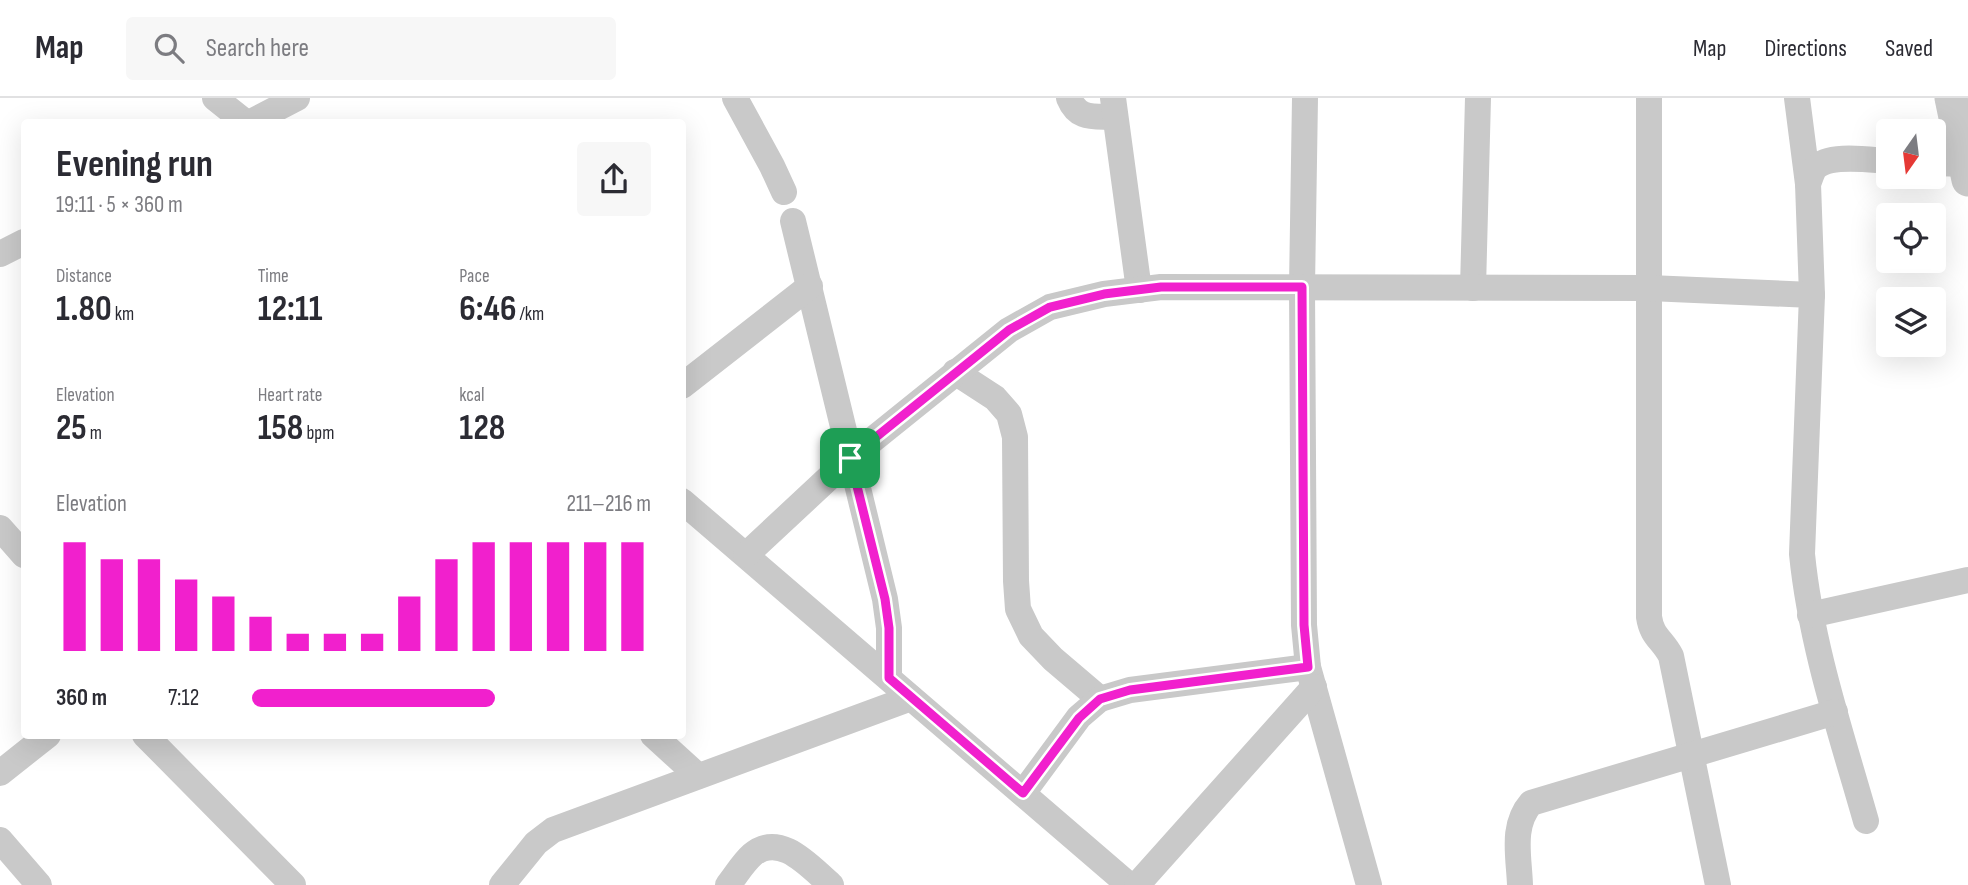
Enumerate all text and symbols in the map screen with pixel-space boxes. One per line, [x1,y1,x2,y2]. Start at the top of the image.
search box [126,17,616,80]
text: Map [35,28,84,68]
icon: search [150,29,188,67]
text: Search here [206,33,309,64]
text: Map [1693,34,1726,63]
text: Directions [1764,34,1847,63]
text: Saved [1885,34,1933,63]
north arrow [1876,119,1946,189]
map controls [1876,119,1946,357]
text: Evening run [56,142,213,187]
button: share [577,142,651,216]
text: 19:11 · 5 × 360 m [56,191,183,219]
button: locate [1876,203,1946,273]
text: Distance [56,265,112,288]
text: Time [258,265,289,288]
text: Pace [459,265,490,288]
button: layers [1876,287,1946,357]
text: 1.80 [56,288,112,331]
text: 12:11 [258,288,322,331]
text: 6:46 [459,288,516,331]
text: km [112,303,134,326]
text: /km [516,303,544,326]
text: Elevation [56,384,115,407]
text: Heart rate [258,384,323,407]
text: kcal [459,384,484,407]
text: 25 [56,407,87,450]
text: 158 [258,407,303,450]
text: 128 [459,407,505,450]
text: m [87,422,102,445]
text: bpm [303,422,334,445]
pin [820,428,880,488]
icon: arrive [831,439,869,477]
text: Elevation [56,490,127,518]
text: 211–216 m [566,490,651,518]
text: 360 m [56,684,107,712]
text: 7:12 [168,684,199,712]

